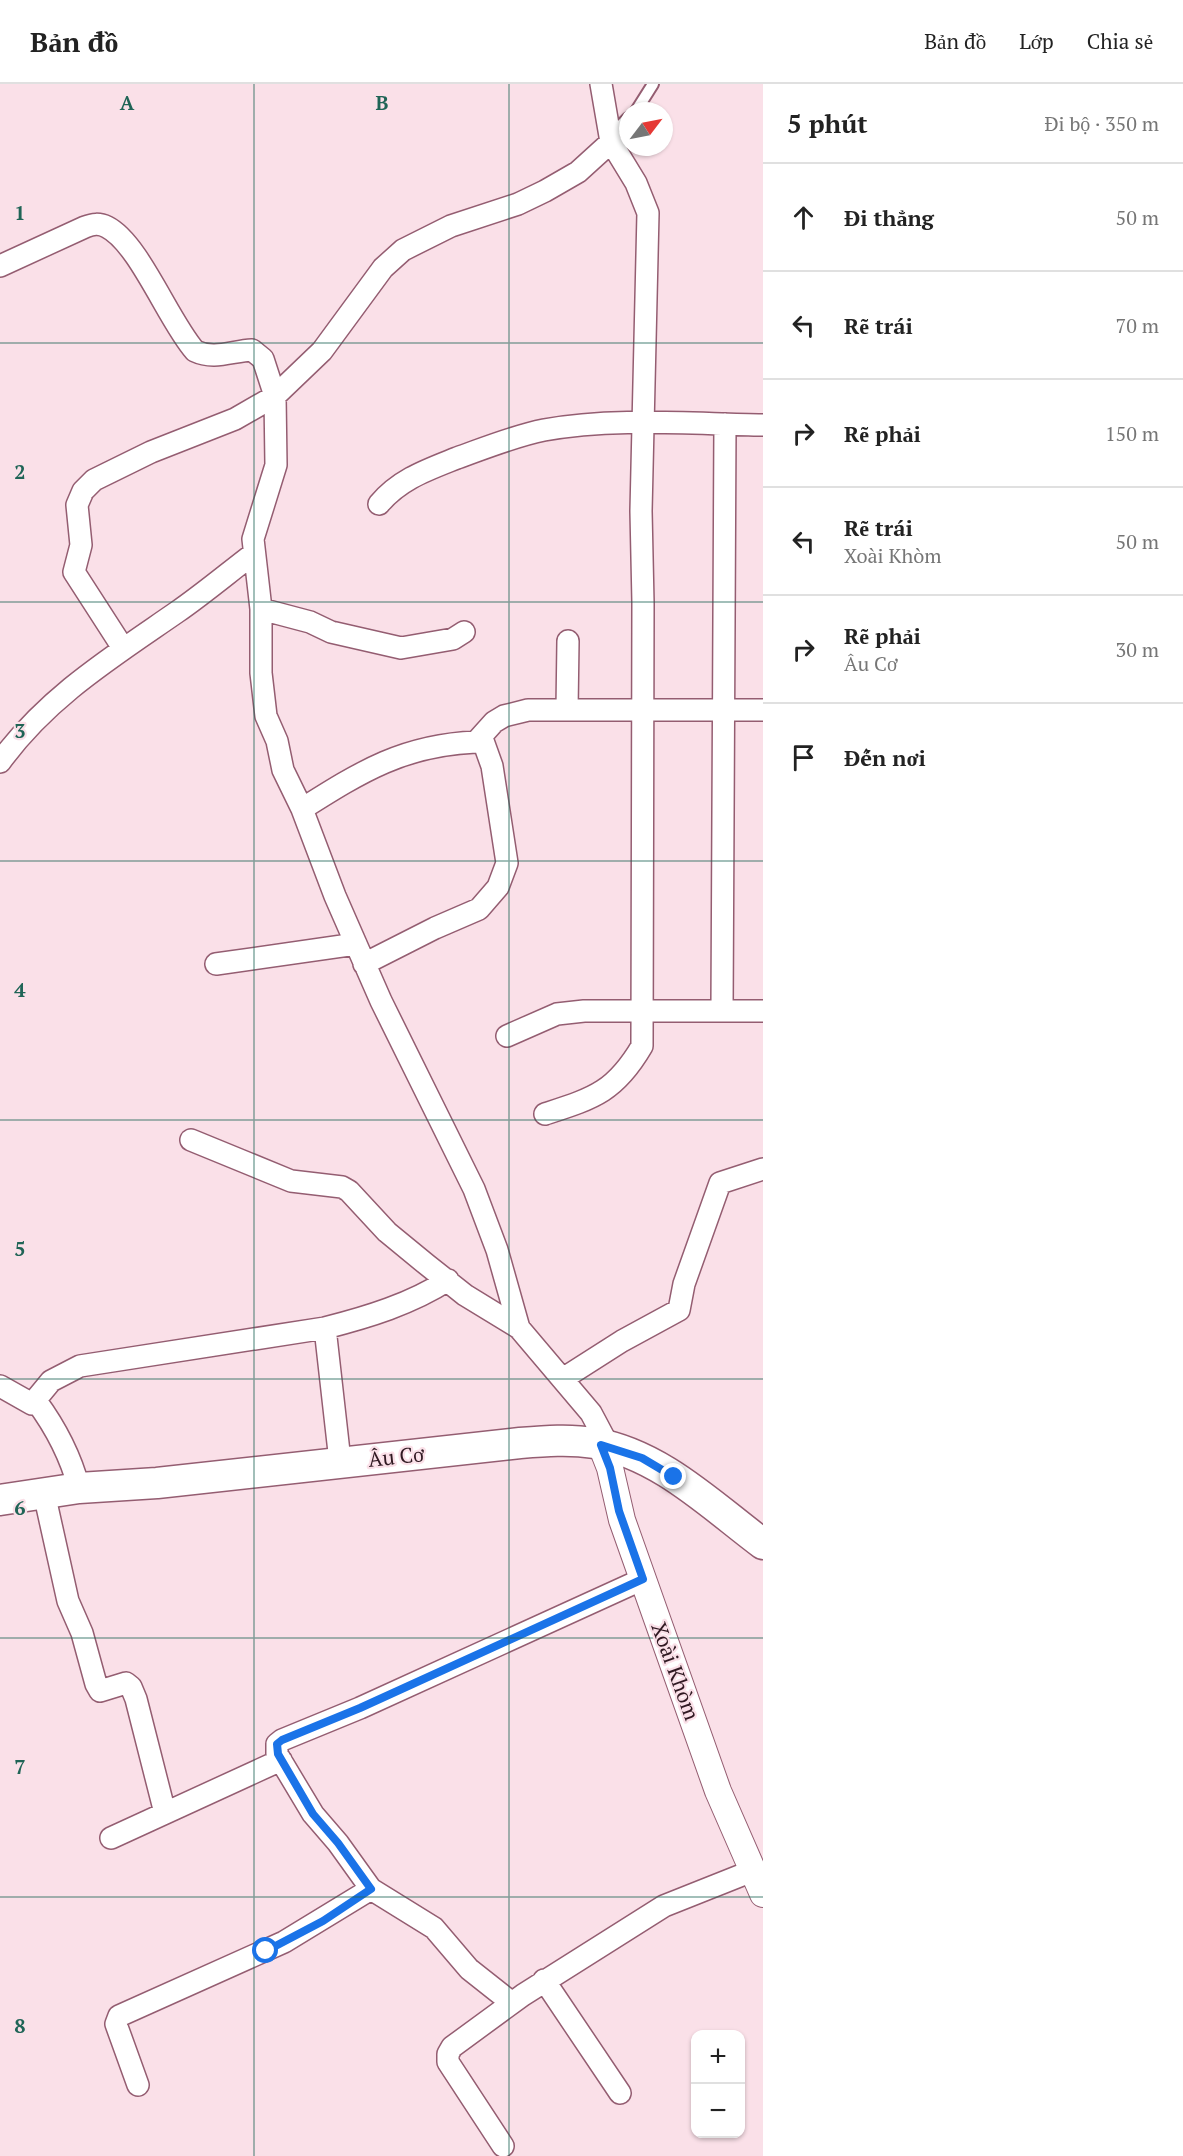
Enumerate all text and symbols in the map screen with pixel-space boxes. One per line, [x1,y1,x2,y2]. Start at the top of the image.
text: Bản đồ [30,23,119,60]
text: Bản đồ [924,27,986,55]
text: Lớp [1019,27,1054,55]
text: Chia sẻ [1087,27,1153,55]
text: A [120,89,135,116]
text: B [376,89,389,116]
north arrow [619,102,673,156]
text: 5 phút [787,106,868,140]
text: Đi bộ · 350 m [1044,110,1159,137]
text: 1 [14,199,26,226]
icon: ahead [787,201,820,234]
text: Đi thẳng [844,203,934,232]
text: 50 m [1116,204,1159,231]
icon: left [787,309,820,342]
text: Rẽ trái [844,311,913,340]
text: 70 m [1116,312,1159,339]
icon: right [787,417,820,450]
text: Rẽ phải [844,419,921,448]
text: 150 m [1105,420,1159,447]
text: 2 [14,458,26,485]
text: Rẽ trái [844,513,913,542]
icon: left [787,525,820,558]
text: 50 m [1116,528,1159,555]
text: Xoài Khòm [844,542,941,569]
text: Rẽ phải [844,621,921,650]
icon: right [787,633,820,666]
text: 30 m [1116,636,1159,663]
text: Âu Cơ [844,650,897,677]
text: 3 [14,717,26,744]
icon: arrive [787,741,820,774]
text: Đến nơi [844,743,926,772]
text: 4 [14,976,26,1003]
text: 5 [14,1235,26,1262]
street label: Âu Cơ [367,1439,426,1473]
route end [660,1463,686,1489]
text: 6 [14,1494,26,1521]
street label: Xoài Khòm [645,1618,707,1724]
text: 7 [14,1753,26,1780]
route start [252,1937,278,1963]
text: 8 [14,2012,26,2039]
map controls [691,2030,745,2138]
button: + [691,2030,745,2084]
button: − [691,2084,745,2138]

